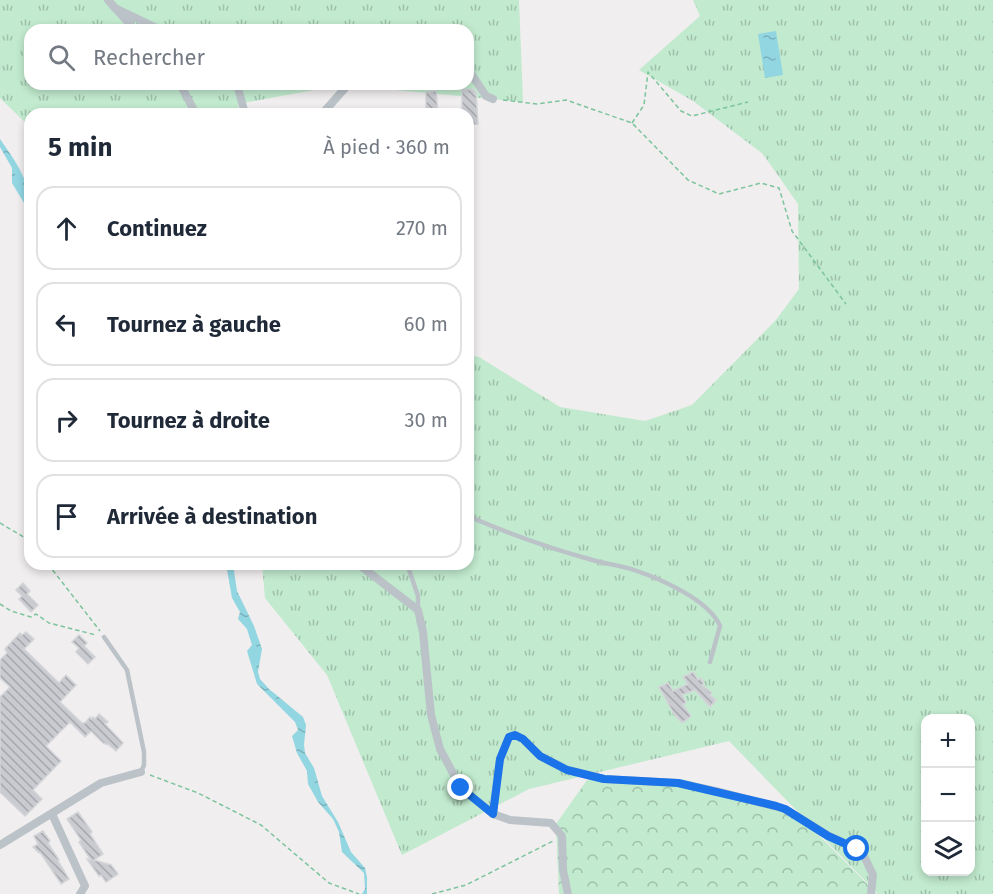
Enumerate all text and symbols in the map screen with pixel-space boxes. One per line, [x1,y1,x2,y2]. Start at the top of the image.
search box [24,24,474,90]
icon: search [45,41,78,74]
text: Rechercher [93,44,205,71]
text: 5 min [48,132,112,163]
text: À pied · 360 m [323,135,450,159]
icon: ahead [50,212,83,245]
text: Continuez [107,215,207,242]
text: 270 m [396,216,448,240]
icon: left [50,308,83,341]
text: Tournez à gauche [107,311,281,338]
text: 60 m [404,312,448,336]
icon: right [50,404,83,437]
text: Tournez à droite [107,407,270,434]
text: 30 m [404,408,448,432]
icon: arrive [50,500,83,533]
text: Arrivée à destination [107,503,317,530]
map controls [921,714,975,876]
button: + [921,714,975,768]
button: − [921,768,975,822]
route end [447,774,473,800]
button: layers [921,822,975,876]
route start [843,835,869,861]

